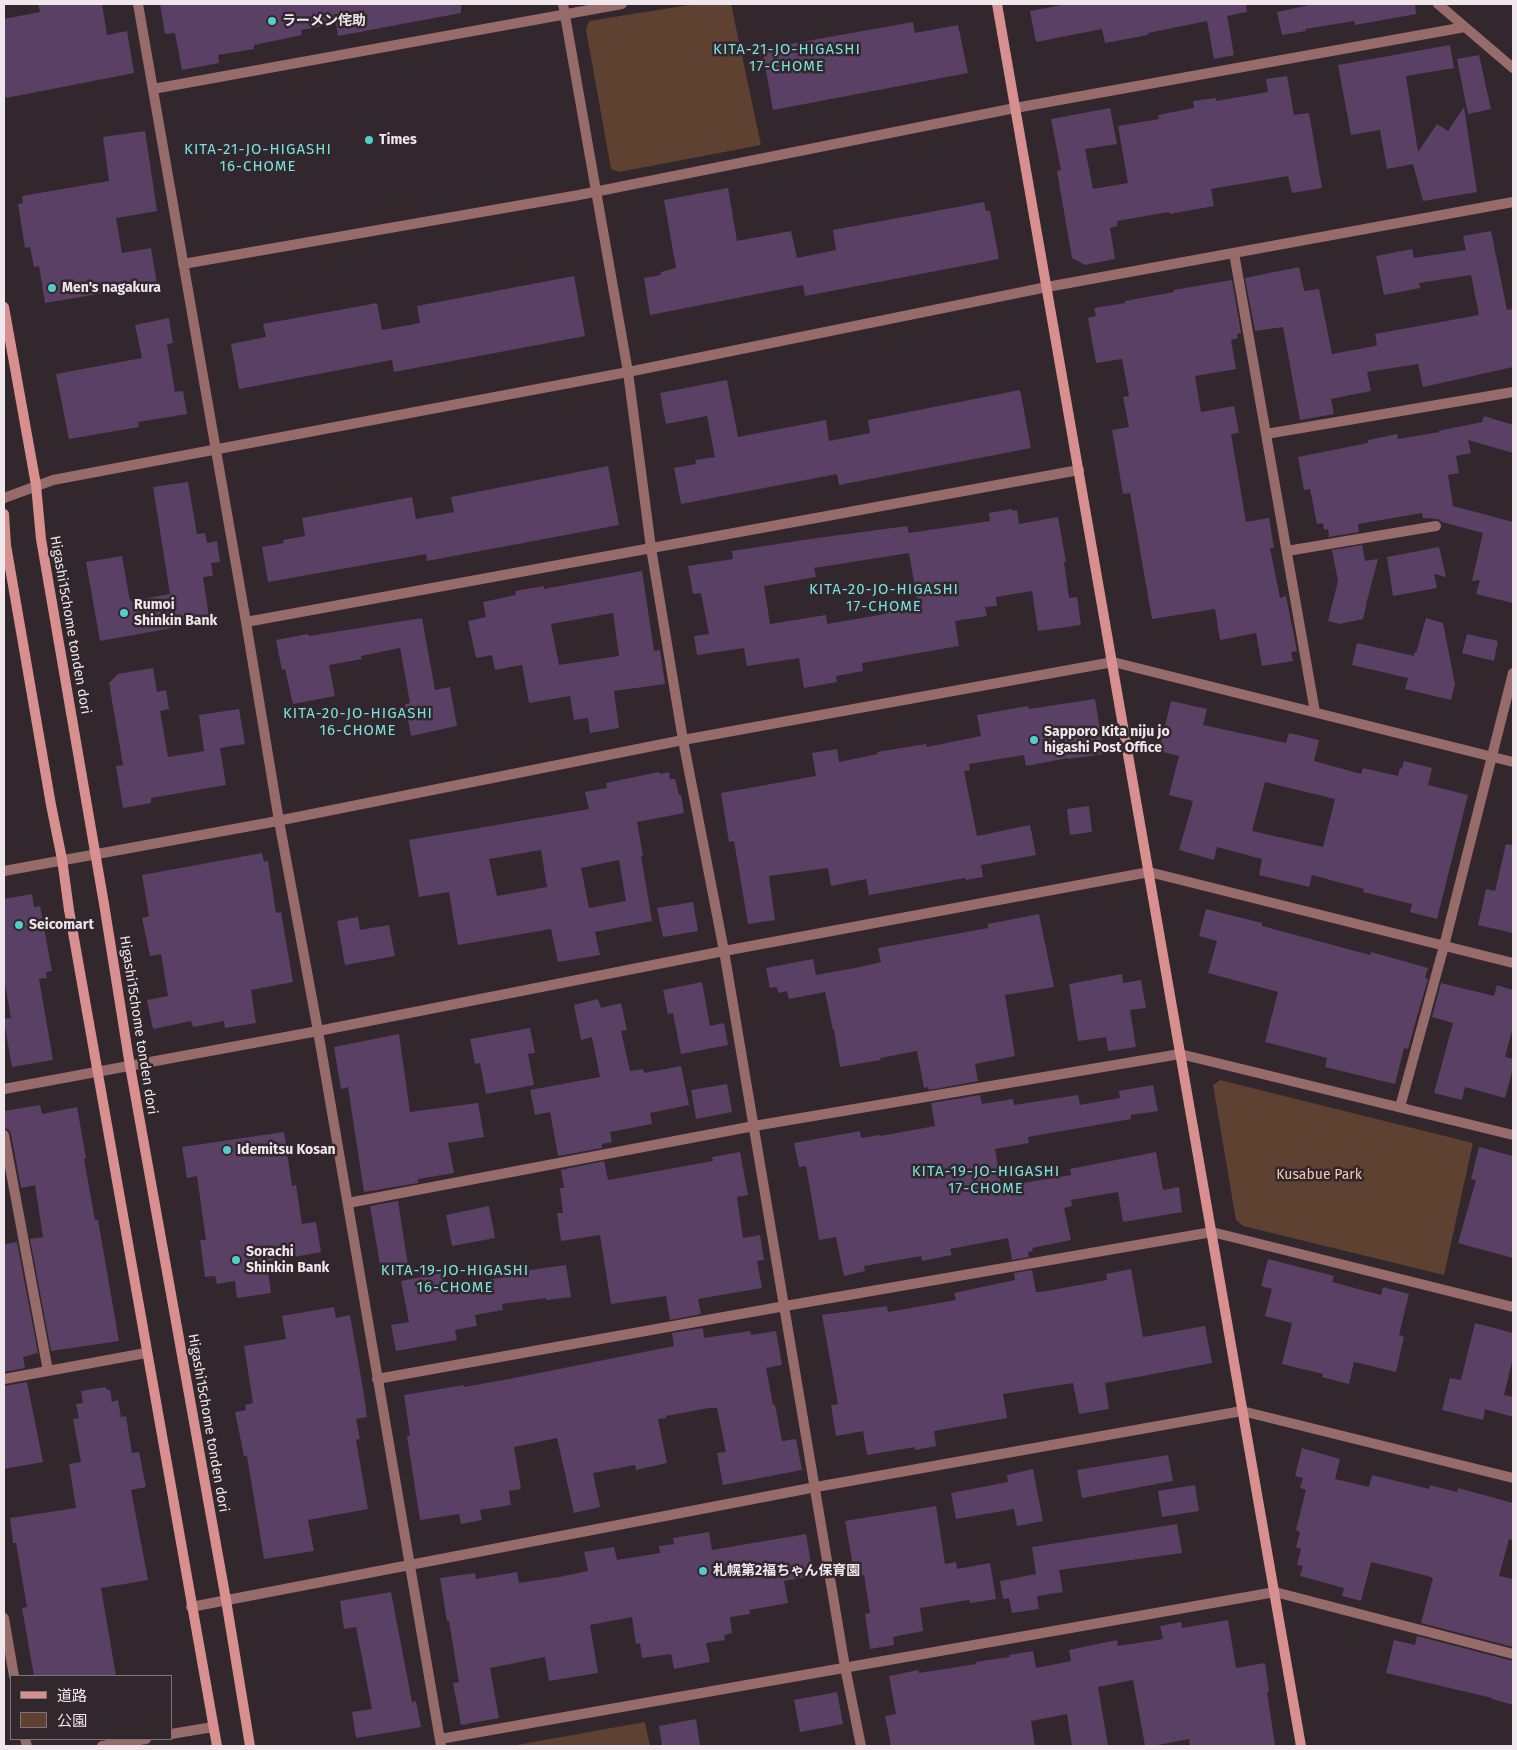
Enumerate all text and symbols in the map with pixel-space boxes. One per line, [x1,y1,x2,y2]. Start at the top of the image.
place label: ラーメン侘助 [282,13,366,29]
marker: ラーメン侘助 [266,15,278,27]
district label: KITA-21-JO-HIGASHI 17-CHOME [711,41,863,76]
place label: Times [379,132,417,148]
marker: Times [363,134,375,146]
district label: KITA-21-JO-HIGASHI 16-CHOME [182,141,334,176]
place label: Men's nagakura [62,280,161,296]
marker: Men's nagakura [46,282,58,294]
street label: Higashi15chome tonden dori [46,534,94,716]
district label: KITA-20-JO-HIGASHI 17-CHOME [807,581,961,616]
place label: Rumoi Shinkin Bank [134,597,217,630]
marker: Rumoi Shinkin Bank [118,607,130,619]
district label: KITA-20-JO-HIGASHI 16-CHOME [281,705,435,740]
place label: Sapporo Kita niju jo higashi Post Office [1044,724,1170,756]
marker: Sapporo Kita niju jo higashi Post Office [1028,734,1040,746]
place label: Seicomart [29,917,94,933]
marker: Seicomart [13,919,25,931]
street label: Higashi15chome tonden dori [116,934,160,1116]
place label: Idemitsu Kosan [237,1142,336,1158]
marker: Idemitsu Kosan [221,1144,233,1156]
district label: KITA-19-JO-HIGASHI 17-CHOME [910,1163,1062,1198]
park label: Kusabue Park [1276,1167,1362,1183]
place label: Sorachi Shinkin Bank [246,1244,329,1276]
marker: Sorachi Shinkin Bank [230,1254,242,1266]
district label: KITA-19-JO-HIGASHI 16-CHOME [379,1262,531,1297]
street label: Higashi15chome tonden dori [184,1332,232,1514]
place label: 札幌第2福ちゃん保育園 [713,1563,860,1579]
marker: 札幌第2福ちゃん保育園 [697,1565,709,1577]
legend [10,1675,172,1740]
text: 道路 [57,1687,87,1705]
text: 公園 [57,1712,87,1730]

